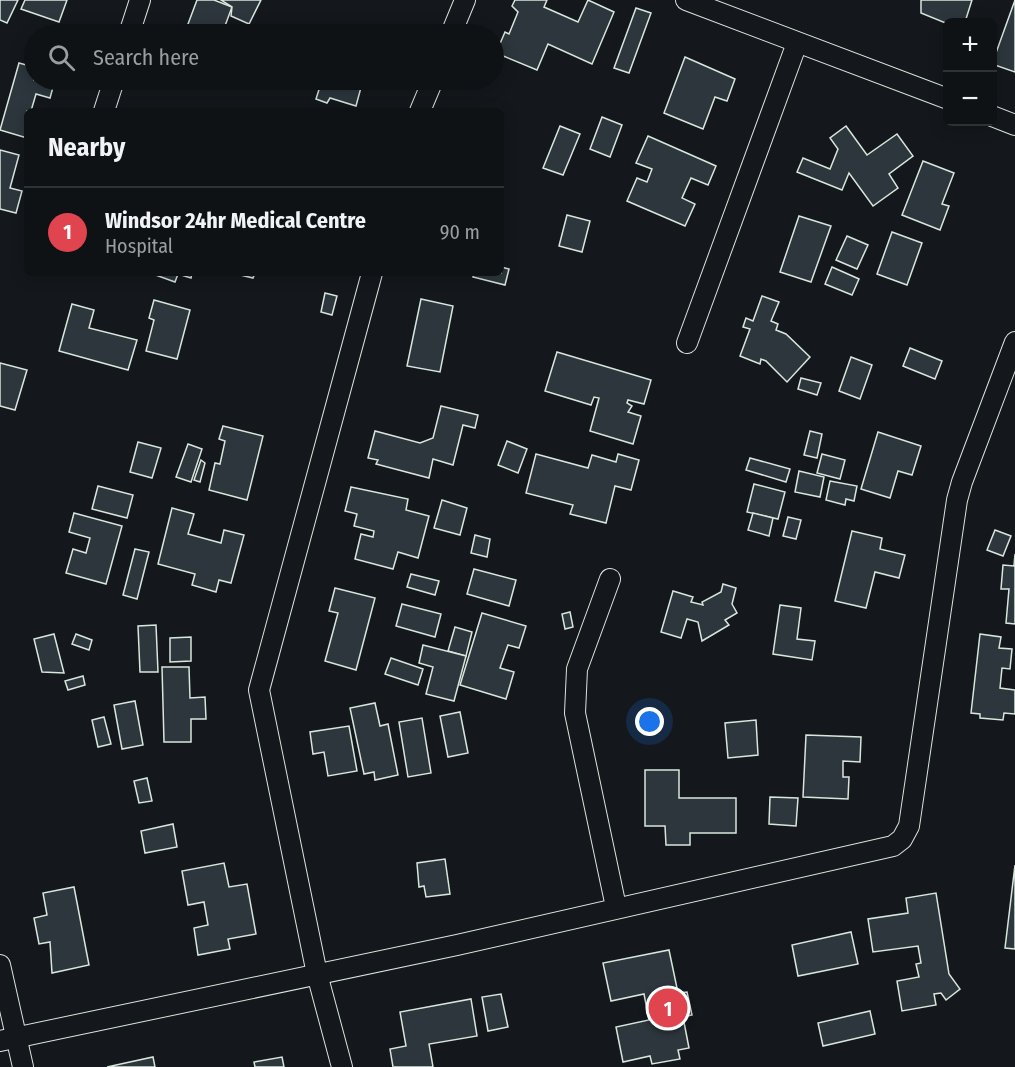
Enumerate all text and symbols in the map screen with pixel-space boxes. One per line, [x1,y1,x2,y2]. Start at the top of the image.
map controls [943,18,997,126]
button: + [943,18,997,72]
search box [24,24,504,90]
icon: search [45,41,78,74]
text: Search here [93,44,199,71]
button: − [943,72,997,126]
text: Nearby [48,132,125,163]
text: Windsor 24hr Medical Centre [105,207,366,234]
text: 1 [63,220,72,244]
text: 90 m [440,220,480,244]
text: Hospital [105,234,173,258]
your location [635,707,664,736]
pin: 1 [648,986,688,1030]

